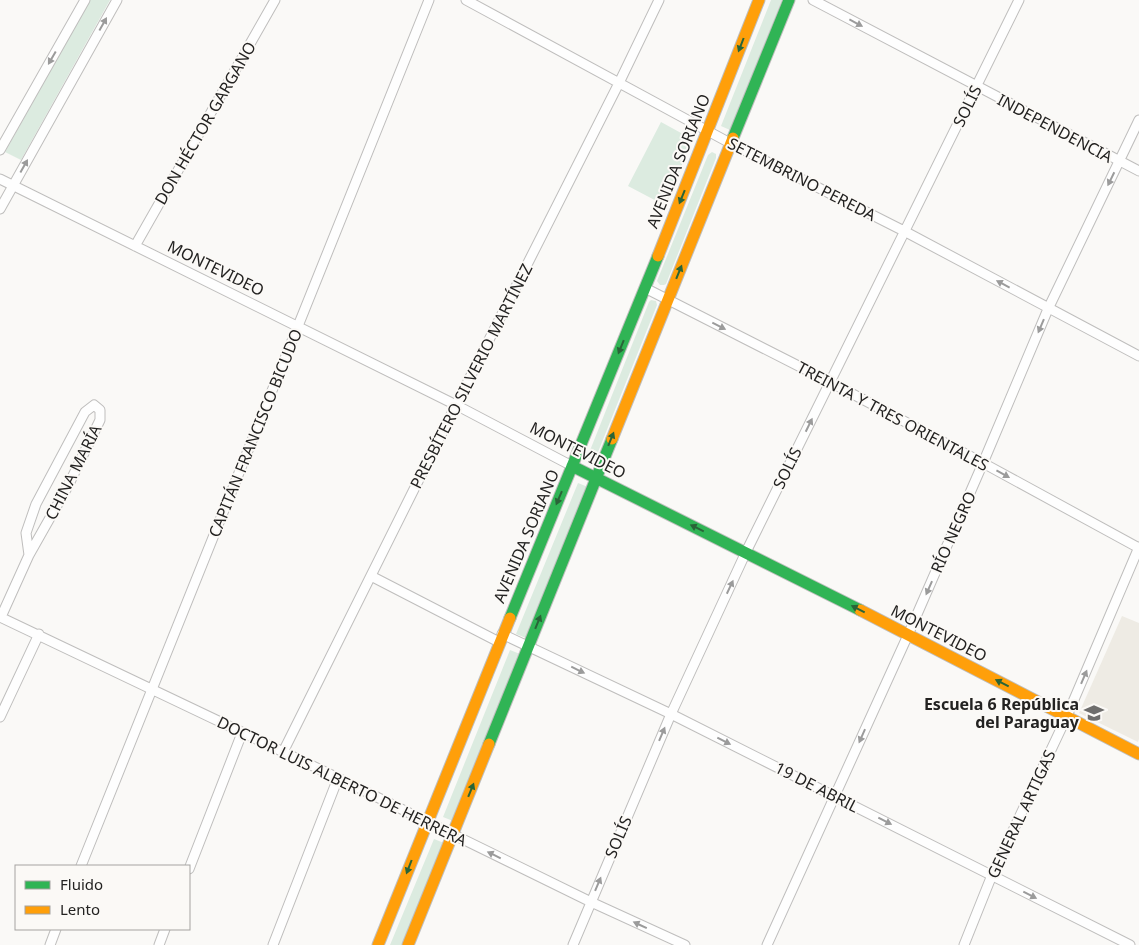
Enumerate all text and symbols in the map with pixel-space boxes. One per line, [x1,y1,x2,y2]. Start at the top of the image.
one-way arrow [99,17,107,32]
one-way arrow [848,19,863,27]
street label: DON HÉCTOR GARGANO [149,37,261,209]
one-way arrow [737,38,745,53]
one-way arrow [48,51,57,64]
street label: SOLÍS [947,81,987,131]
street label: INDEPENDENCIA [994,88,1117,168]
street label: AVENIDA SORIANO [641,91,715,231]
street label: SETEMBRINO PEREDA [724,132,881,226]
one-way arrow [20,159,28,173]
one-way arrow [1106,172,1115,187]
one-way arrow [678,190,686,205]
street label: MONTEVIDEO [164,235,268,301]
street label: PRESBÍTERO SILVERIO MARTÍNEZ [405,260,537,492]
one-way arrow [675,264,683,279]
one-way arrow [996,280,1010,289]
one-way arrow [1036,319,1044,333]
one-way arrow [712,322,727,330]
street label: CAPITÁN FRANCISCO BICUDO [203,326,307,540]
one-way arrow [616,340,624,354]
street label: TREINTA Y TRES ORIENTALES [793,356,993,476]
street label: MONTEVIDEO [526,416,630,484]
one-way arrow [805,418,813,432]
street label: CHINA MARÍA [40,420,107,523]
one-way arrow [608,432,616,446]
street label: SOLÍS [767,443,807,493]
street label: AVENIDA SORIANO [488,466,564,606]
one-way arrow [996,470,1010,478]
street label: RÍO NEGRO [925,488,981,576]
one-way arrow [555,491,563,506]
one-way arrow [690,524,704,532]
one-way arrow [726,580,734,594]
one-way arrow [924,581,932,595]
street label: MONTEVIDEO [887,599,991,667]
one-way arrow [850,605,865,613]
one-way arrow [535,615,542,630]
one-way arrow [571,666,585,674]
one-way arrow [1080,669,1088,684]
one-way arrow [995,679,1010,687]
place label: Escuela 6 República del Paraguay [924,693,1080,733]
school or university icon: Escuela 6 República del Paraguay [1083,702,1105,724]
street label: DOCTOR LUIS ALBERTO DE HERRERA [213,711,471,852]
one-way arrow [658,727,666,741]
one-way arrow [858,729,866,743]
one-way arrow [717,737,731,745]
street label: GENERAL ARTIGAS [982,746,1061,882]
street label: 19 DE ABRIL [771,756,863,818]
one-way arrow [468,782,475,797]
street label: SOLÍS [599,812,637,861]
one-way arrow [878,817,892,825]
one-way arrow [487,850,501,858]
one-way arrow [405,860,412,875]
legend [15,865,190,930]
text: Fluido [60,874,103,894]
one-way arrow [595,877,603,891]
one-way arrow [1023,891,1037,899]
text: Lento [60,899,100,919]
one-way arrow [633,920,647,928]

